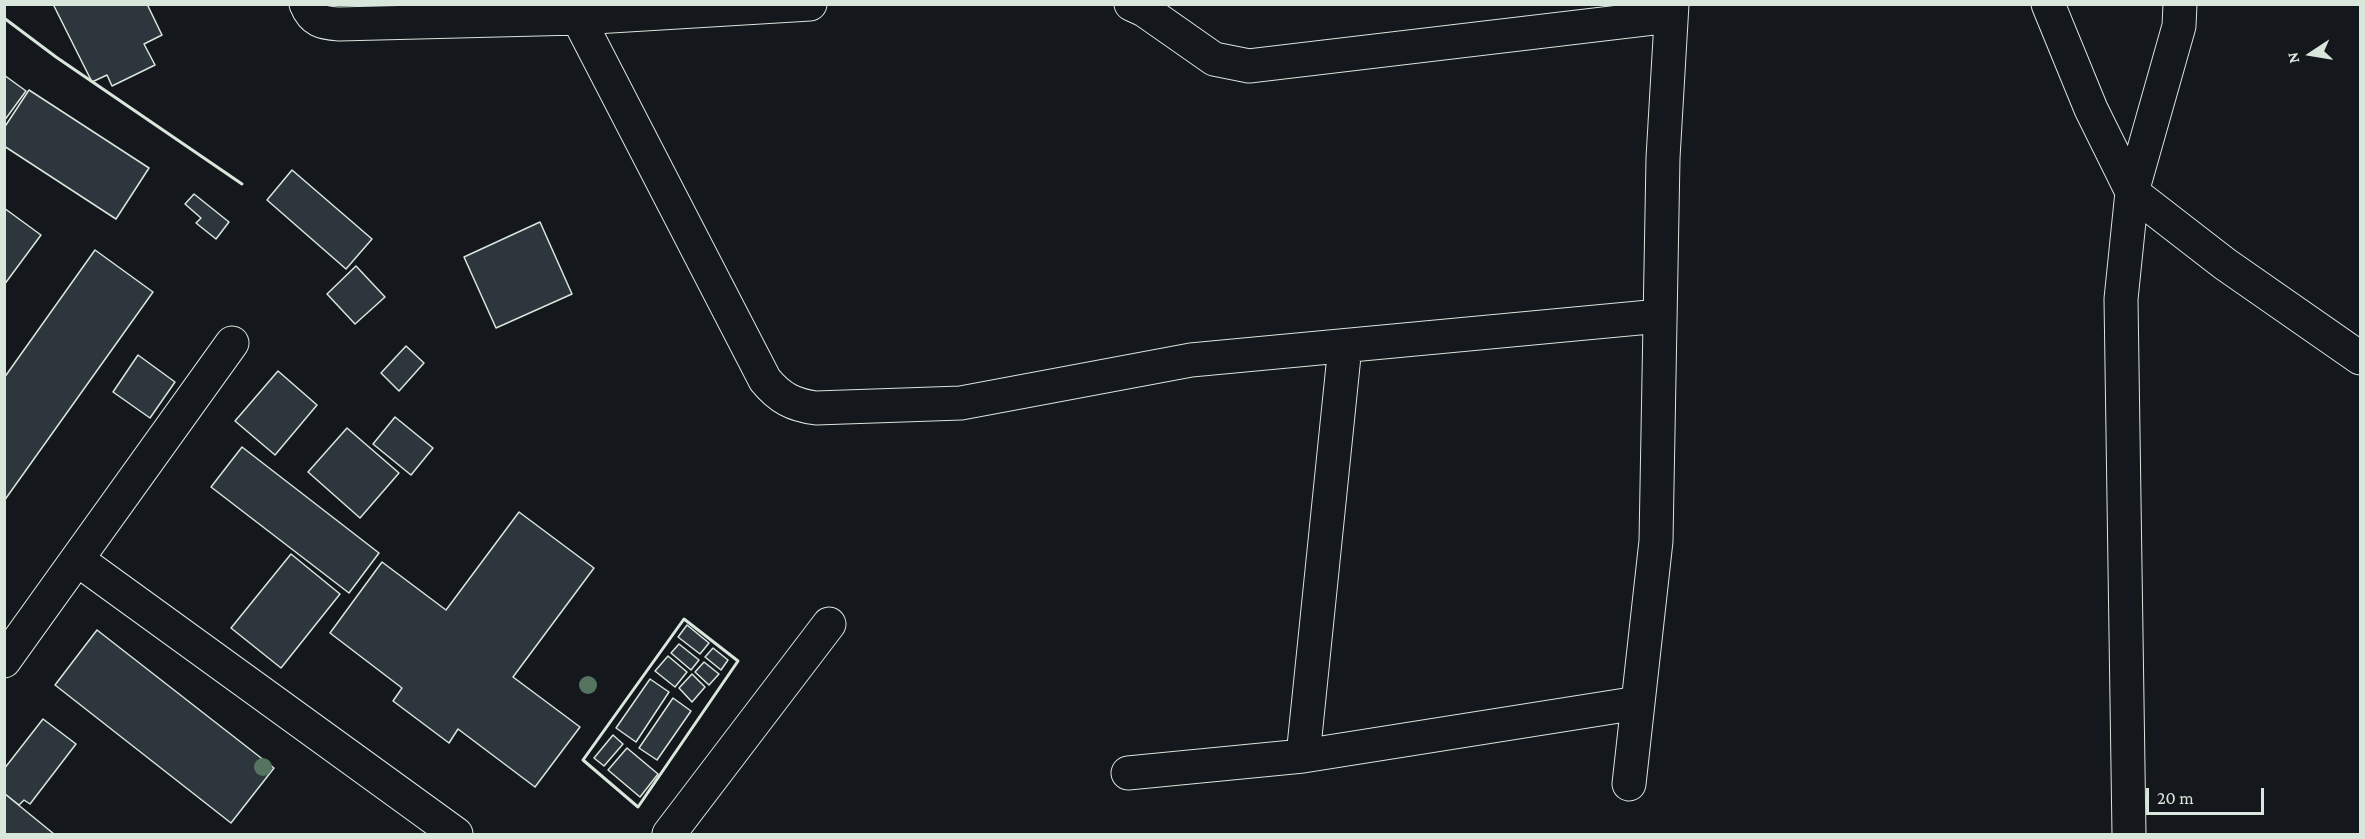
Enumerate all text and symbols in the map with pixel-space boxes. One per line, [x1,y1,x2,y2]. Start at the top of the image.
north arrow [2281,24,2341,84]
text: N [2283,51,2302,65]
scale bar [2149,776,2268,814]
text: 20 m [2157,788,2194,808]

